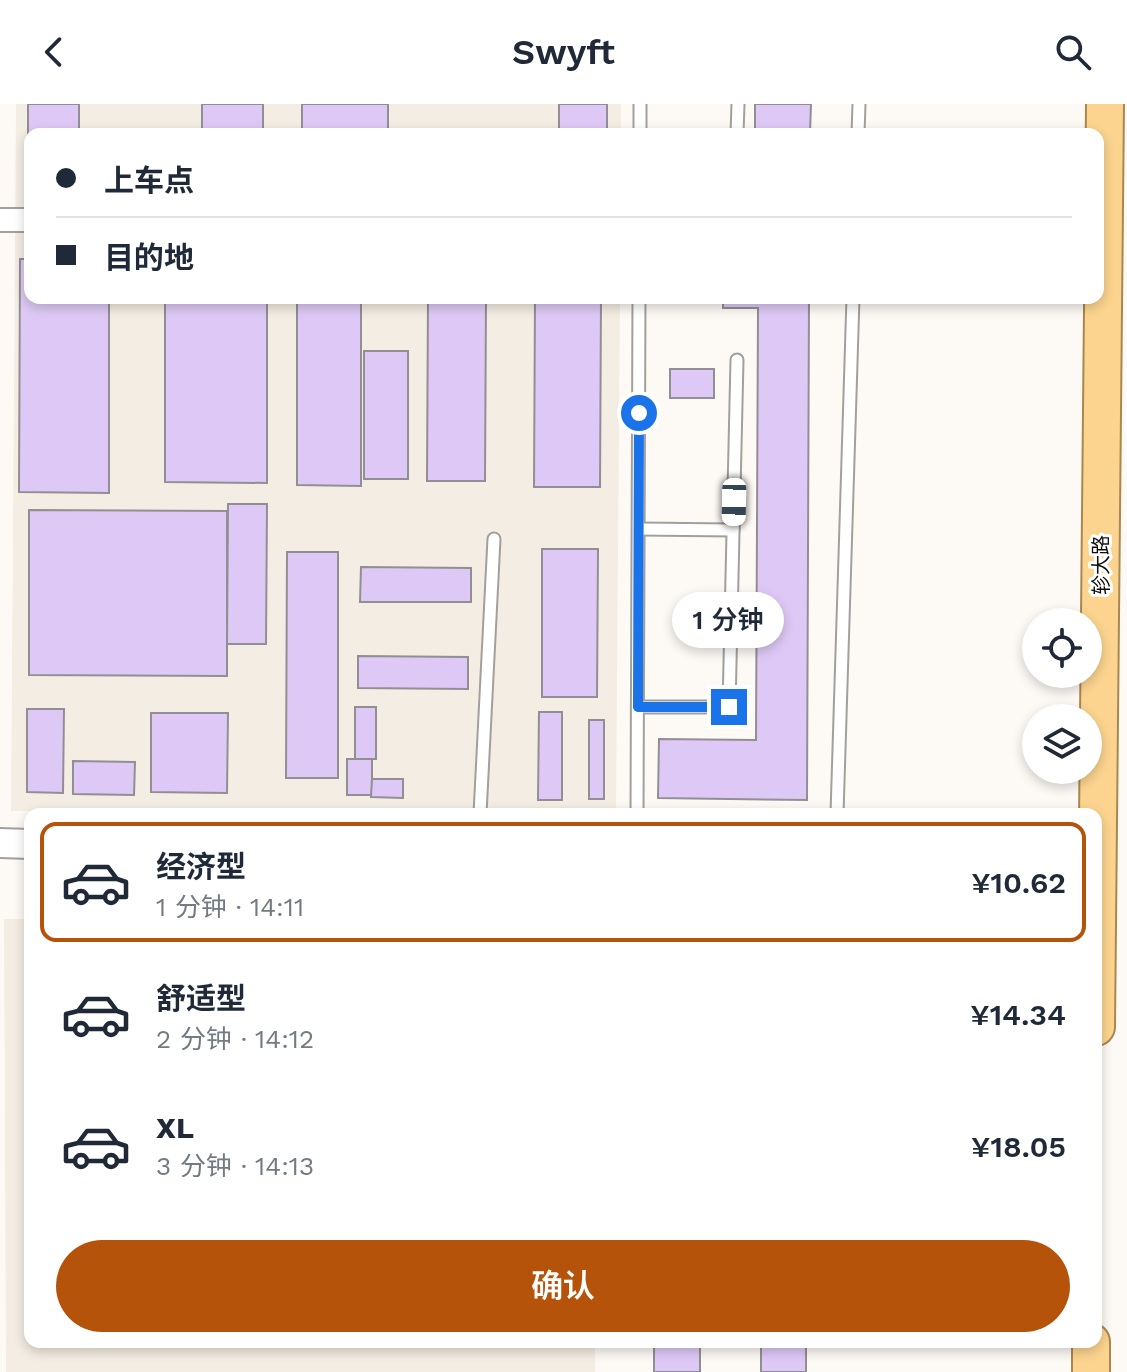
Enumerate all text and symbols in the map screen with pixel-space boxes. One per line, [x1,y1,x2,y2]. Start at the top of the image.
icon: back [32,30,76,74]
icon: search [1051,30,1095,74]
text: Swyft [512,31,615,73]
text: 上车点 [104,163,194,198]
text: 目的地 [104,240,194,275]
route start [621,395,657,431]
car [722,478,746,526]
street label: 轸大路 [1089,535,1113,595]
callout: 1 分钟 [673,591,785,647]
text: 1 分钟 [693,605,763,635]
map controls [1022,608,1102,784]
button: locate [1022,608,1102,688]
route end [711,689,747,725]
button: layers [1022,704,1102,784]
icon: car [60,846,132,918]
text: 经济型 [156,849,246,884]
text: ¥10.62 [971,865,1066,900]
text: 1 分钟 · 14:11 [156,892,304,922]
icon: car [60,978,132,1050]
text: 舒适型 [156,981,246,1016]
text: ¥14.34 [970,997,1066,1032]
text: 2 分钟 · 14:12 [156,1024,314,1054]
icon: car [60,1110,132,1182]
text: XL [156,1110,194,1145]
text: ¥18.05 [971,1129,1066,1164]
text: 3 分钟 · 14:13 [156,1151,314,1181]
button: 确认 [56,1240,1070,1332]

